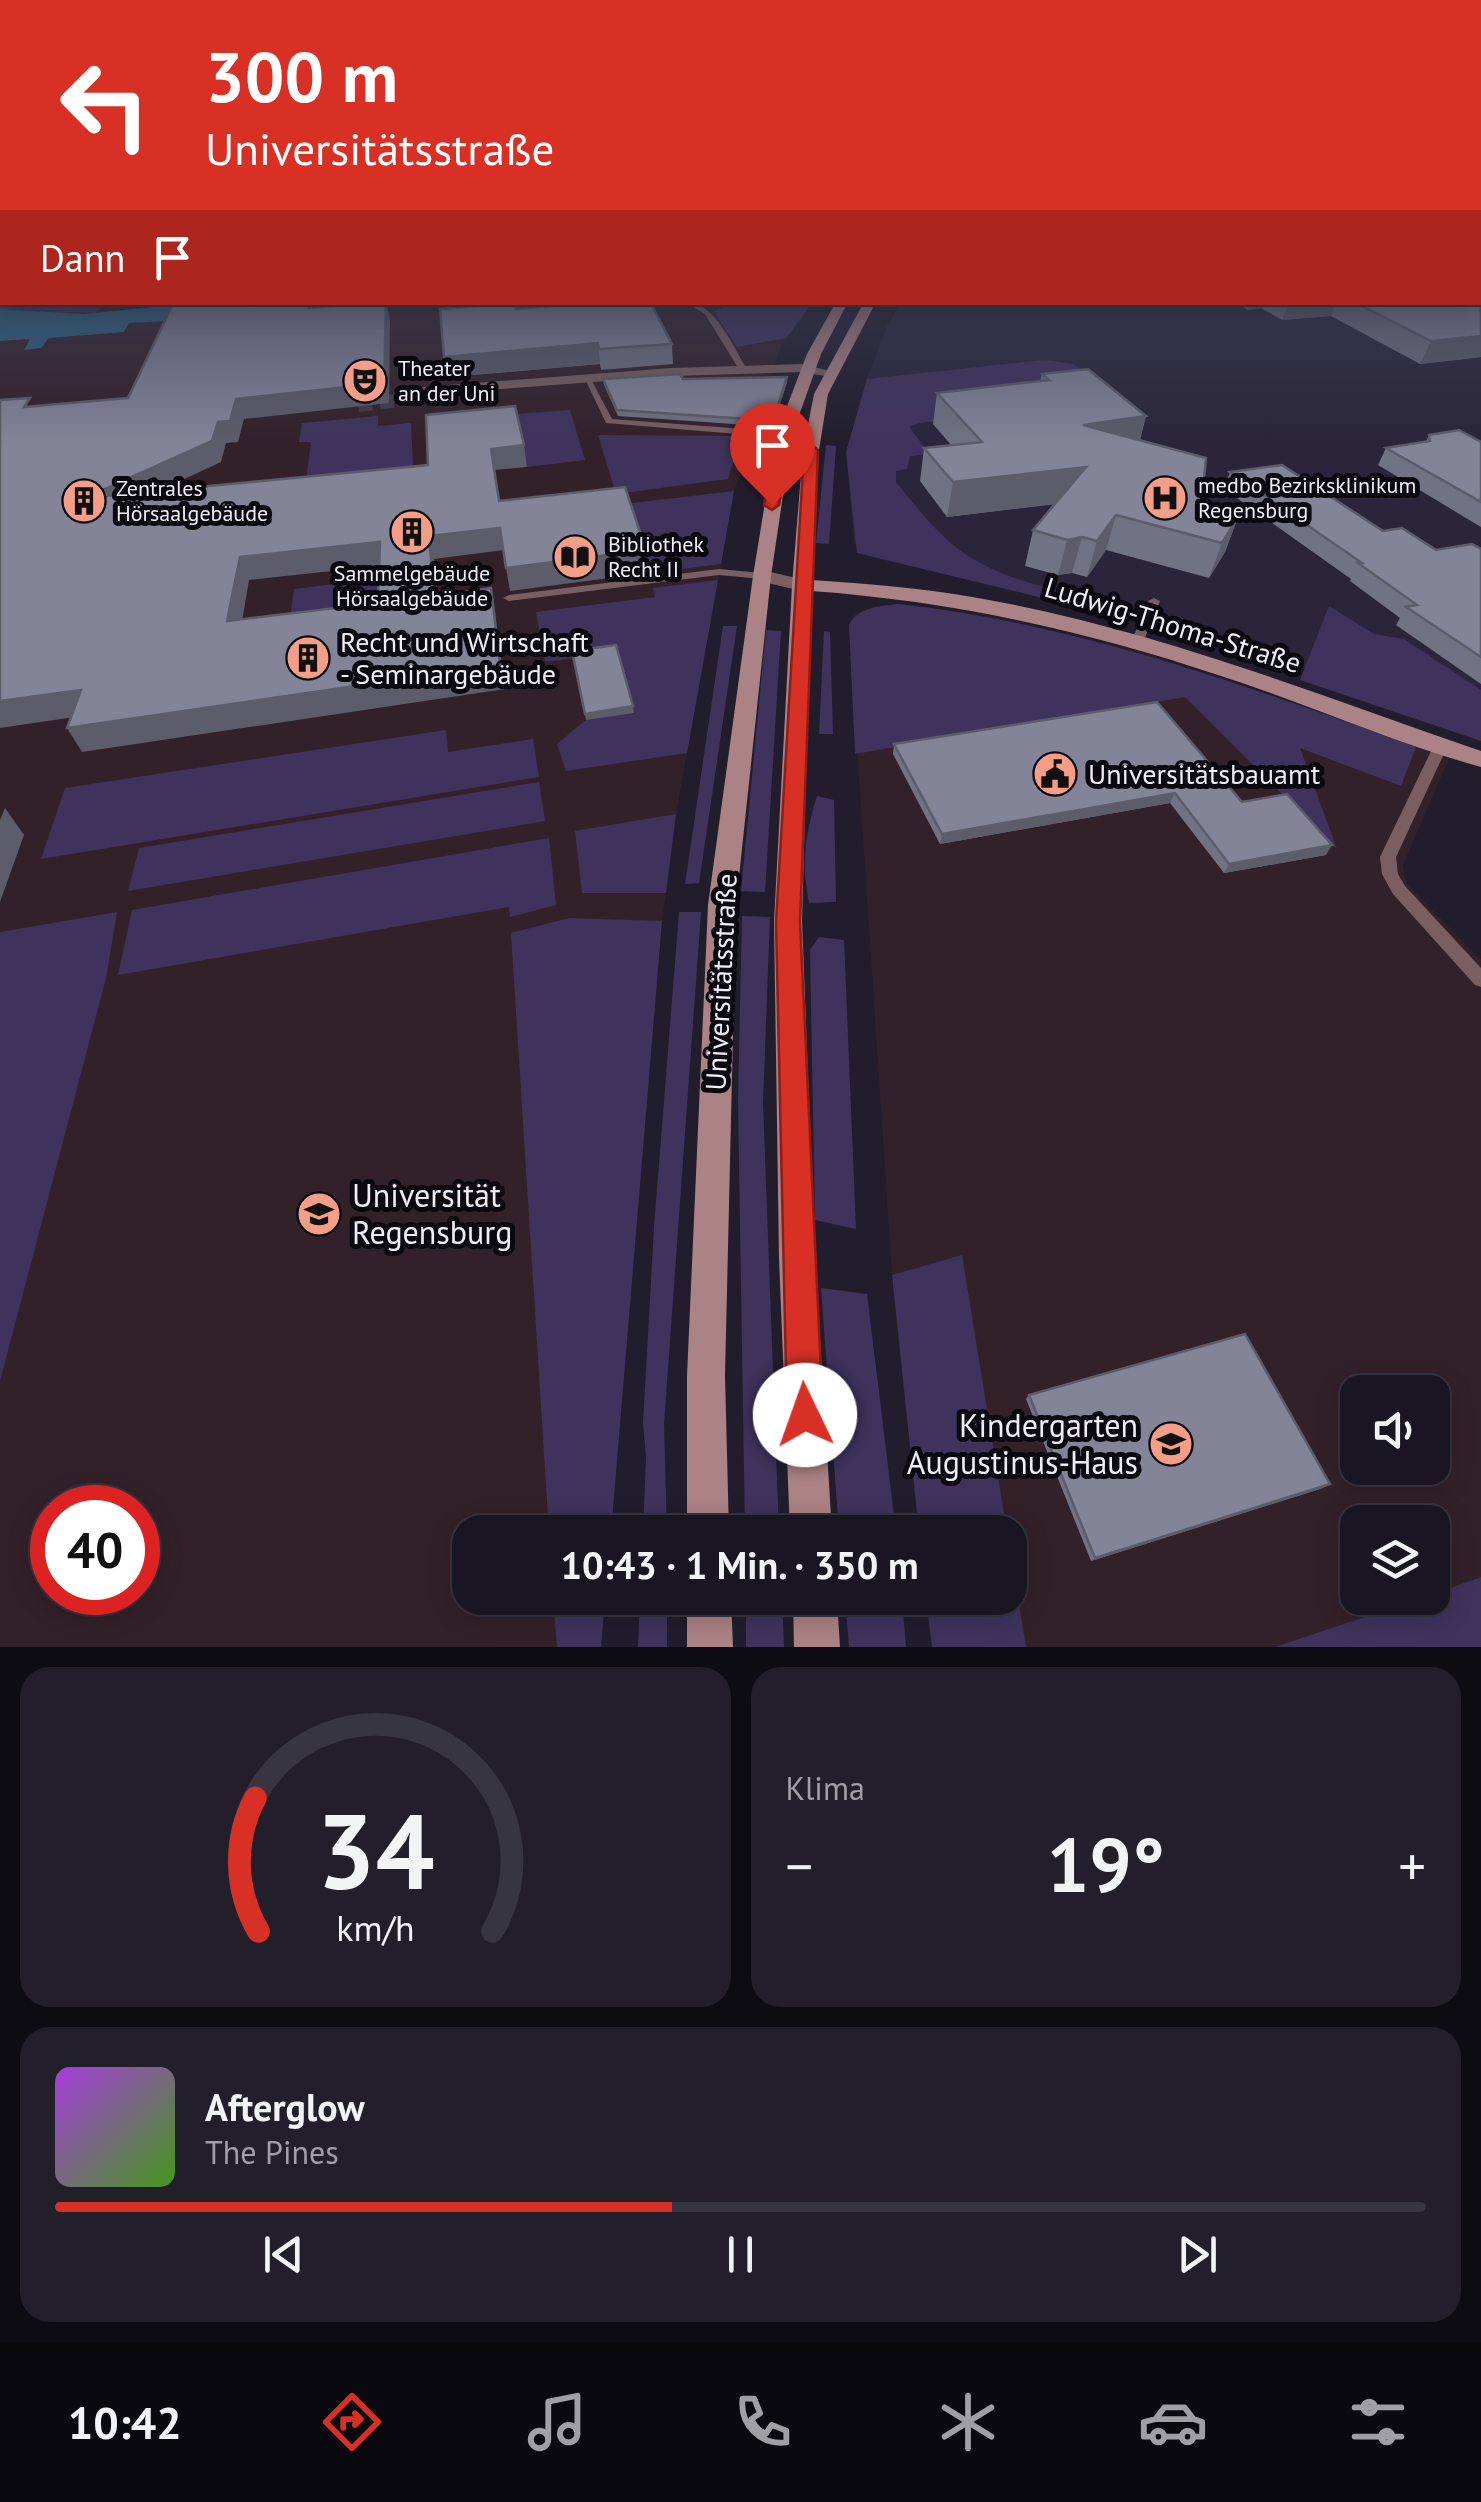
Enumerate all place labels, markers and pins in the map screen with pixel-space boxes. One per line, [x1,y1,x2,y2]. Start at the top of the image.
place label: Theater an der Uni [398,354,495,407]
theatre icon: Theater an der Uni [342,358,388,404]
pin [730,403,815,506]
place label: medbo Bezirksklinikum Regensburg [1198,471,1416,524]
place label: Zentrales Hörsaalgebäude [116,474,268,527]
hospital icon: medbo Bezirksklinikum Regensburg [1142,475,1188,521]
building icon: Zentrales Hörsaalgebäude [61,478,107,524]
building icon: Sammelgebäude Hörsaalgebäude [389,509,435,555]
place label: Bibliothek Recht II [608,530,704,583]
library icon: Bibliothek Recht II [552,534,598,580]
place label: Sammelgebäude Hörsaalgebäude [334,559,490,612]
place label: Recht und Wirtschaft - Seminargebäude [340,623,589,692]
building icon: Recht und Wirtschaft - Seminargebäude [285,635,331,681]
public building icon: Universitätsbauamt [1032,751,1078,797]
place label: Universitätsbauamt [1088,755,1321,792]
place label: Universität Regensburg [352,1174,512,1253]
school or university icon: Universität Regensburg [296,1191,342,1237]
place label: Kindergarten Augustinus-Haus [907,1404,1138,1483]
school or university icon: Kindergarten Augustinus-Haus [1148,1421,1194,1467]

